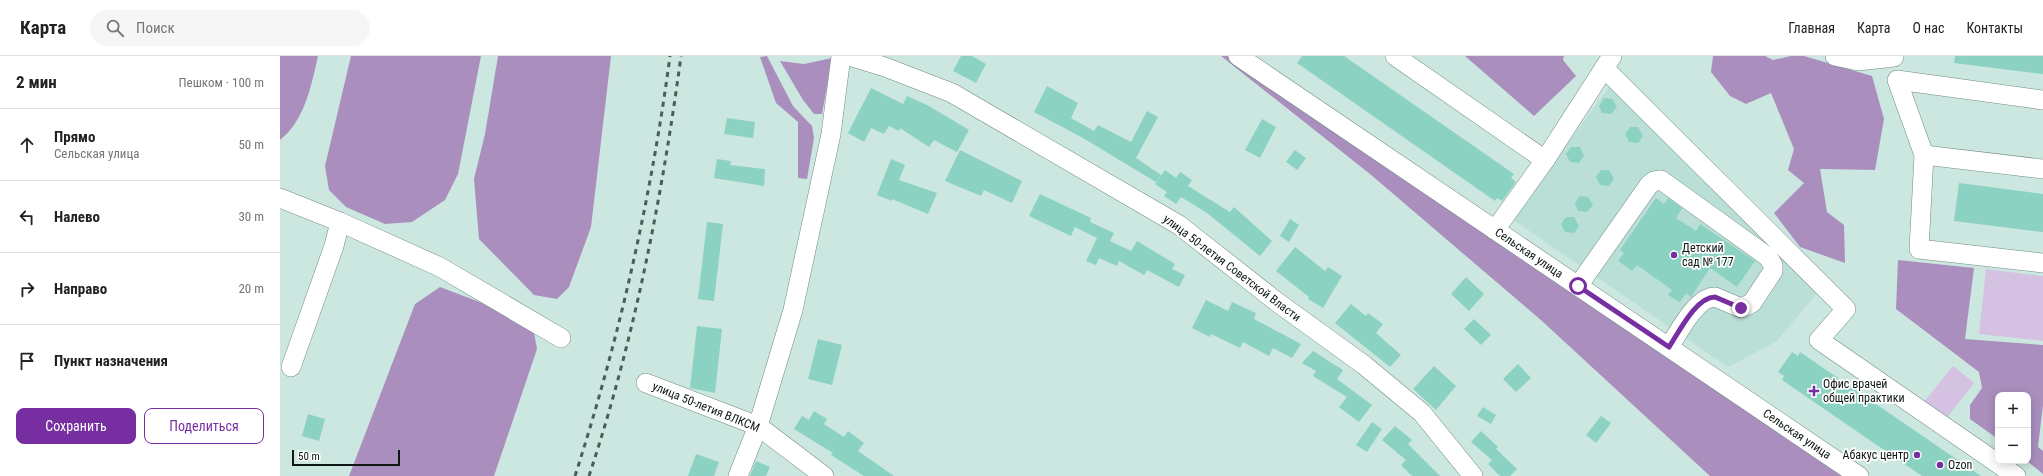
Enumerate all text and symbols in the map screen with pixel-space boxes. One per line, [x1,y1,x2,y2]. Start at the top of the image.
search box [90,10,370,46]
text: Карта [20,16,66,39]
icon: search [104,17,126,39]
text: Поиск [136,19,175,37]
text: Главная [1788,20,1835,36]
text: Карта [1857,20,1890,36]
text: О нас [1912,20,1944,36]
text: Контакты [1966,20,2023,36]
text: 2 мин [16,72,57,92]
text: Пешком · 100 m [178,75,264,90]
text: Прямо [54,128,95,146]
icon: ahead [16,134,38,156]
text: 50 m [238,137,264,152]
text: Сельская улица [54,146,140,161]
icon: left [16,206,38,228]
text: Налево [54,208,100,226]
text: 30 m [238,209,264,224]
street label: улица 50-летия Советской Власти [1161,212,1303,324]
street label: Сельская улица [1492,225,1566,281]
place label: Детский сад № 177 [1682,241,1734,269]
marker: Детский сад № 177 [1669,250,1679,260]
route start [1569,277,1587,295]
icon: right [16,278,38,300]
text: Направо [54,280,107,298]
text: 20 m [238,281,264,296]
route end [1732,299,1750,317]
icon: arrive [16,350,38,372]
text: Пункт назначения [54,352,168,370]
place label: Офис врачей общей практики [1823,377,1905,405]
street label: улица 50-летия ВЛКСМ [650,379,762,435]
marker: Офис врачей общей практики [1808,385,1820,397]
map controls [1995,392,2031,464]
button: + [1995,392,2031,428]
street label: Сельская улица [1760,406,1834,462]
button: Сохранить [16,408,136,444]
button: Поделиться [144,408,264,444]
button: − [1995,428,2031,464]
scale bar [292,448,400,467]
place label: Абакус центр [1842,448,1909,462]
text: 50 m [298,450,320,463]
marker: Абакус центр [1912,450,1922,460]
place label: Ozon [1948,458,1972,472]
marker: Ozon [1935,460,1945,470]

